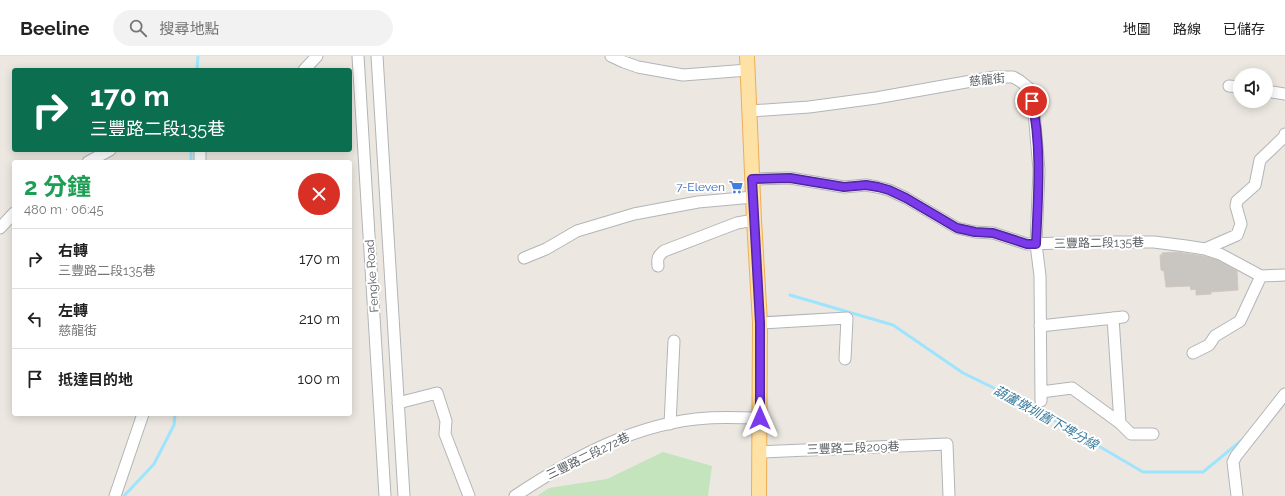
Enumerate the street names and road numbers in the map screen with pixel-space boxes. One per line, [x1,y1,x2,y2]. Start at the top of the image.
street label: 慈龍街 [968,71,1006,89]
street label: 三豐路二段135巷 [1054,235,1144,251]
street label: Fengke Road [362,239,382,313]
street label: 三豐路二段272巷 [544,430,632,482]
street label: 三豐路二段209巷 [806,439,900,457]

